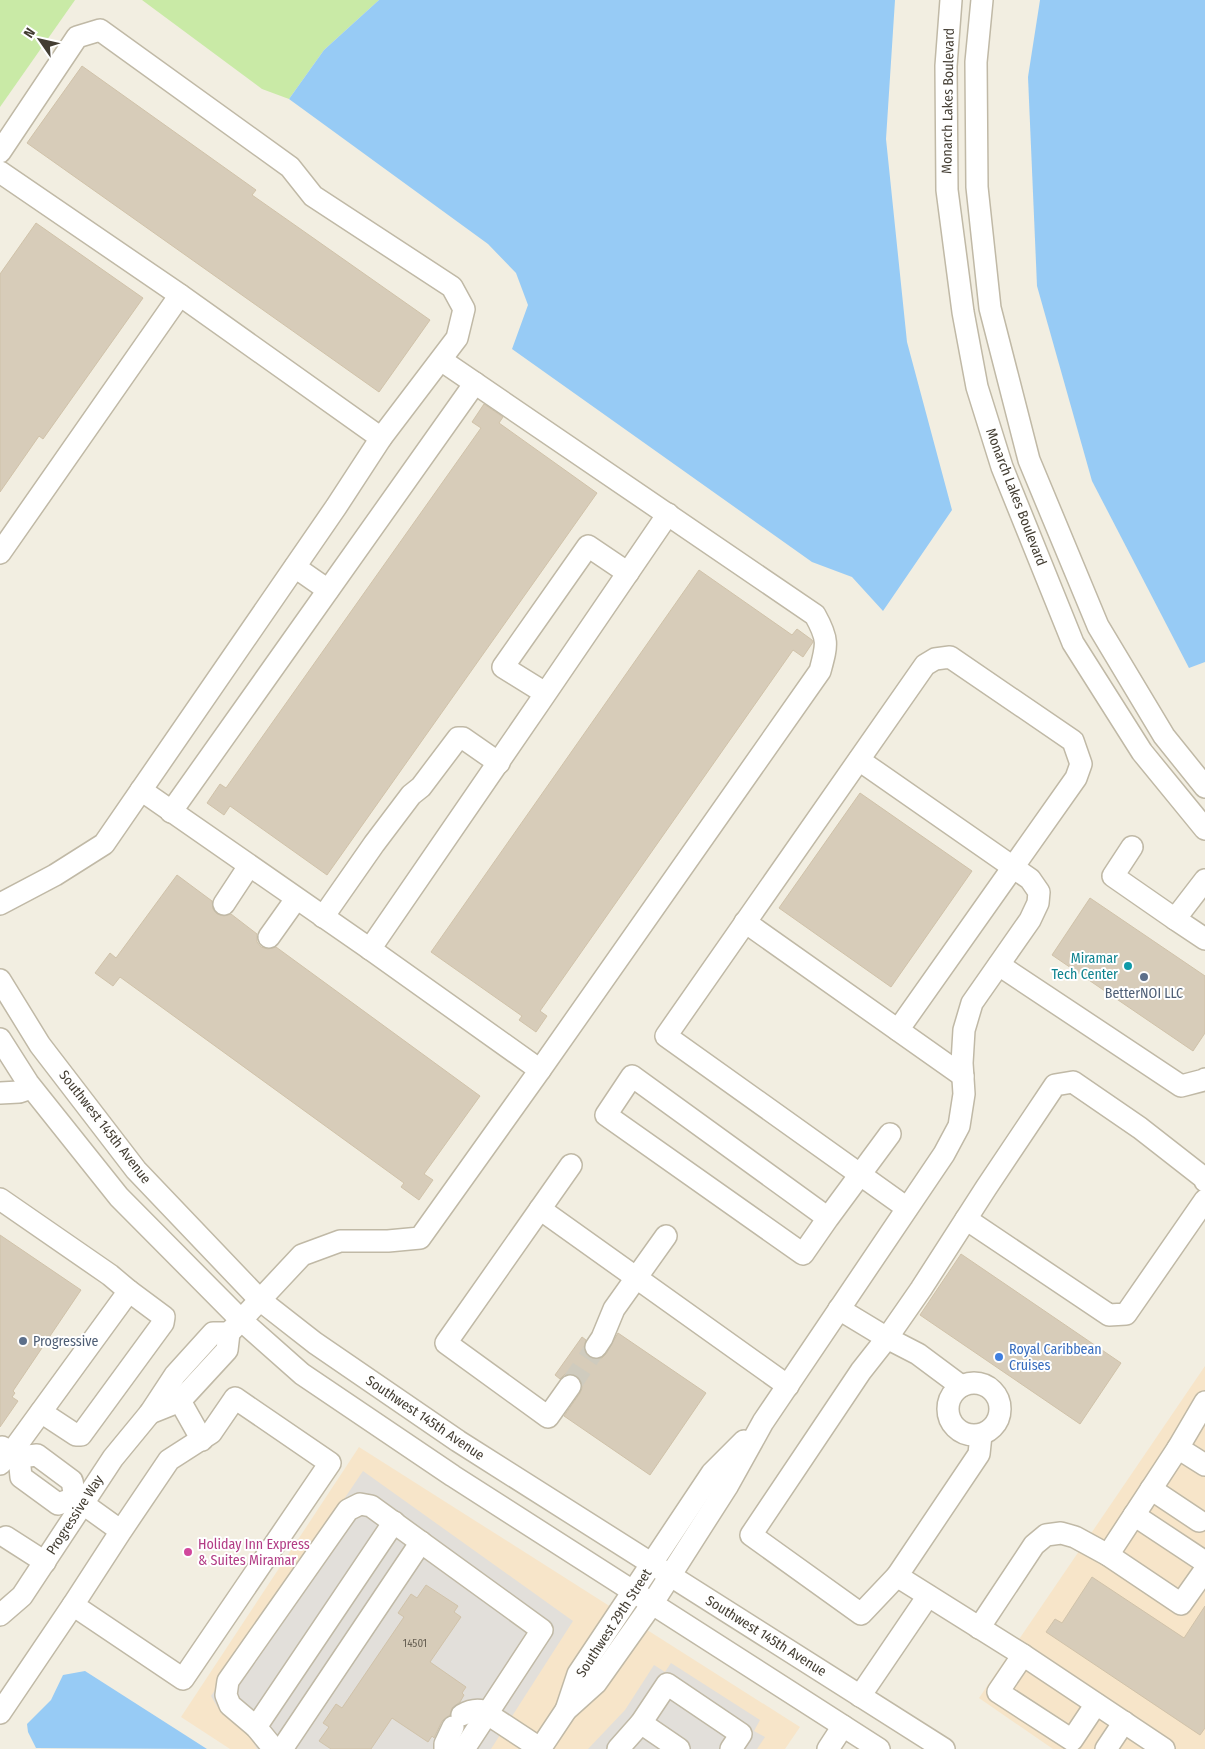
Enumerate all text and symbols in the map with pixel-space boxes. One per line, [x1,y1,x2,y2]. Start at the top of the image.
north arrow [15,15,65,65]
text: N [20,25,39,41]
street label: Monarch Lakes Boulevard [938,28,958,174]
street label: Monarch Lakes Boulevard [982,426,1050,568]
place label: Miramar Tech Center [1051,950,1118,983]
marker: Miramar Tech Center [1122,960,1134,972]
marker: BetterNOI LLC [1138,971,1150,983]
place label: BetterNOI LLC [1105,985,1183,1002]
street label: Southwest 145th Avenue [55,1067,155,1187]
place label: Progressive [33,1333,98,1350]
marker: Progressive [17,1335,29,1347]
place label: Royal Caribbean Cruises [1009,1341,1102,1374]
marker: Royal Caribbean Cruises [993,1351,1005,1363]
street label: Southwest 145th Avenue [363,1372,488,1464]
street label: Progressive Way [43,1471,107,1558]
place label: Holiday Inn Express & Suites Miramar [198,1536,310,1569]
marker: Holiday Inn Express & Suites Miramar [182,1546,194,1558]
street label: Southwest 29th Street [573,1565,656,1680]
street label: Southwest 145th Avenue [702,1592,830,1680]
house number: 14501 [403,1637,427,1650]

